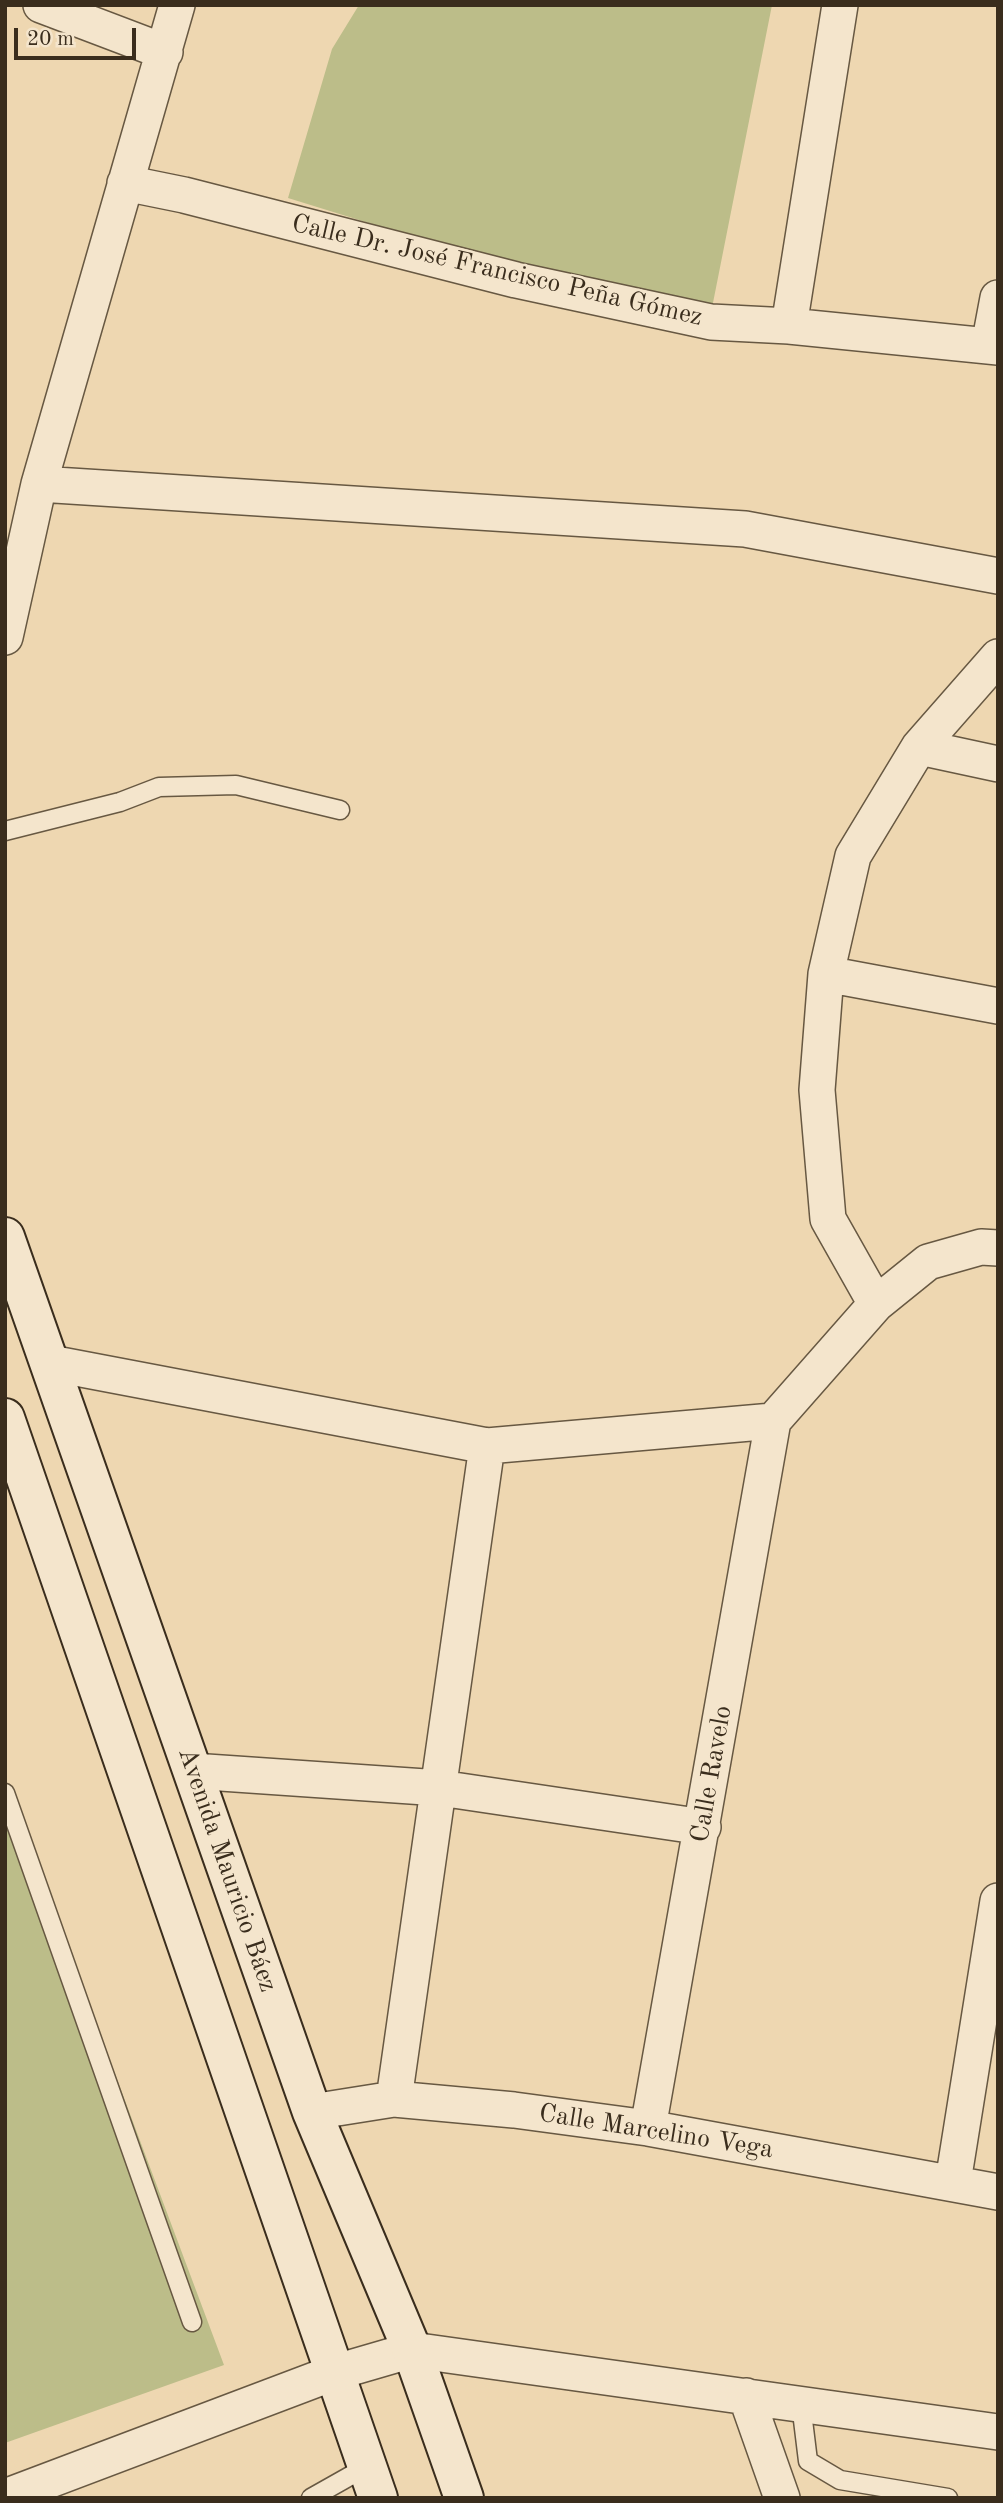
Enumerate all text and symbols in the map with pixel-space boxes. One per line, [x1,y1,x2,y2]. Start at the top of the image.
scale bar [18,14,140,58]
text: 20 m [27,29,74,50]
street label: Calle Dr. José Francisco Peña Gómez [288,208,706,334]
street label: Calle Ravelo [685,1703,739,1845]
street label: Avenida Mauricio Báez [171,1744,283,1996]
street label: Calle Marcelino Vega [537,2098,775,2166]

